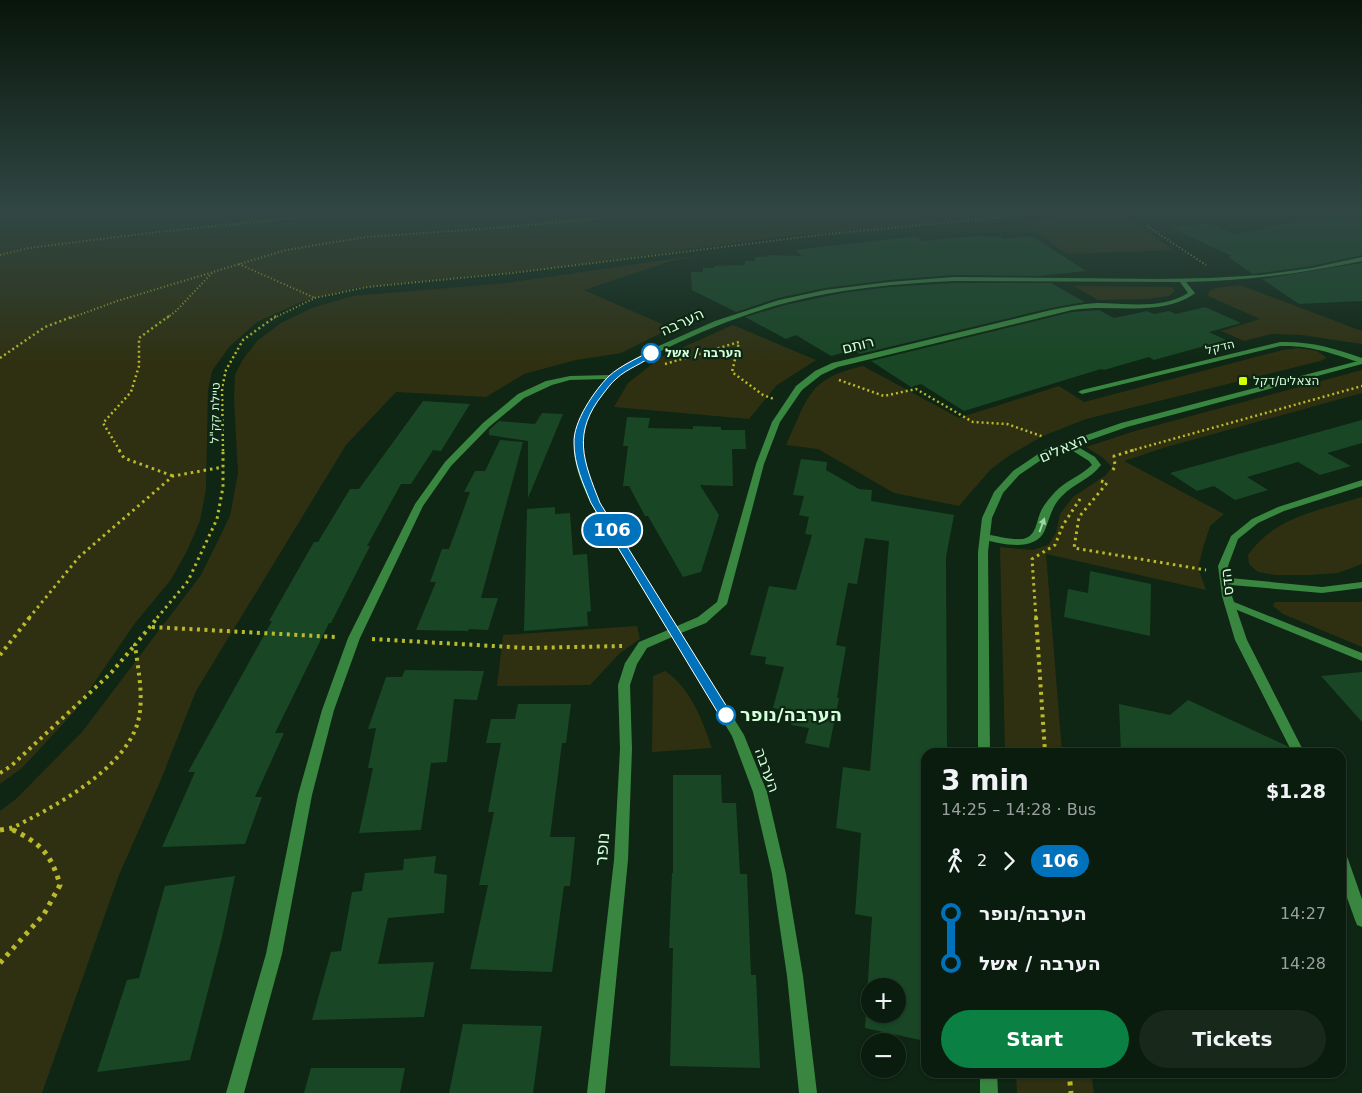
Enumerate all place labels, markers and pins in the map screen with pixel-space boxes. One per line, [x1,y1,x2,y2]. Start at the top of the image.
marker: הערבה / אשל [641,343,661,363]
place label: הערבה / אשל [665,346,742,360]
place label: הצאלים/דקל [1253,374,1319,388]
marker: הצאלים/דקל [1237,375,1249,387]
place label: הערבה/נופר [740,704,842,725]
marker: הערבה/נופר [716,705,736,725]

